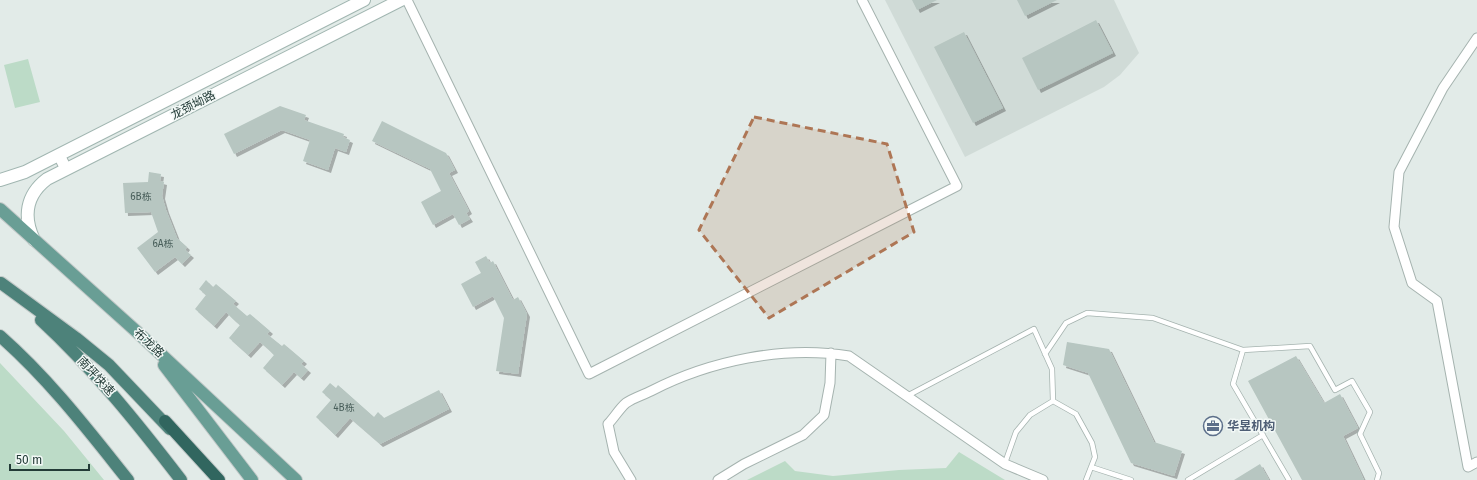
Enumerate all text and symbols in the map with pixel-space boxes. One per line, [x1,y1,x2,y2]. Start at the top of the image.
street label: 龙颈坳路 [168,88,218,122]
house number: 6B栋 [130,191,152,203]
house number: 6A栋 [152,238,174,250]
street label: 布龙路 [131,326,167,360]
street label: 南坪快速 [75,354,117,398]
house number: 4B栋 [333,402,355,414]
office icon: 华昱机构 [1202,415,1224,437]
place label: 华昱机构 [1227,419,1275,433]
scale bar [10,446,89,472]
text: 50 m [16,453,42,467]

